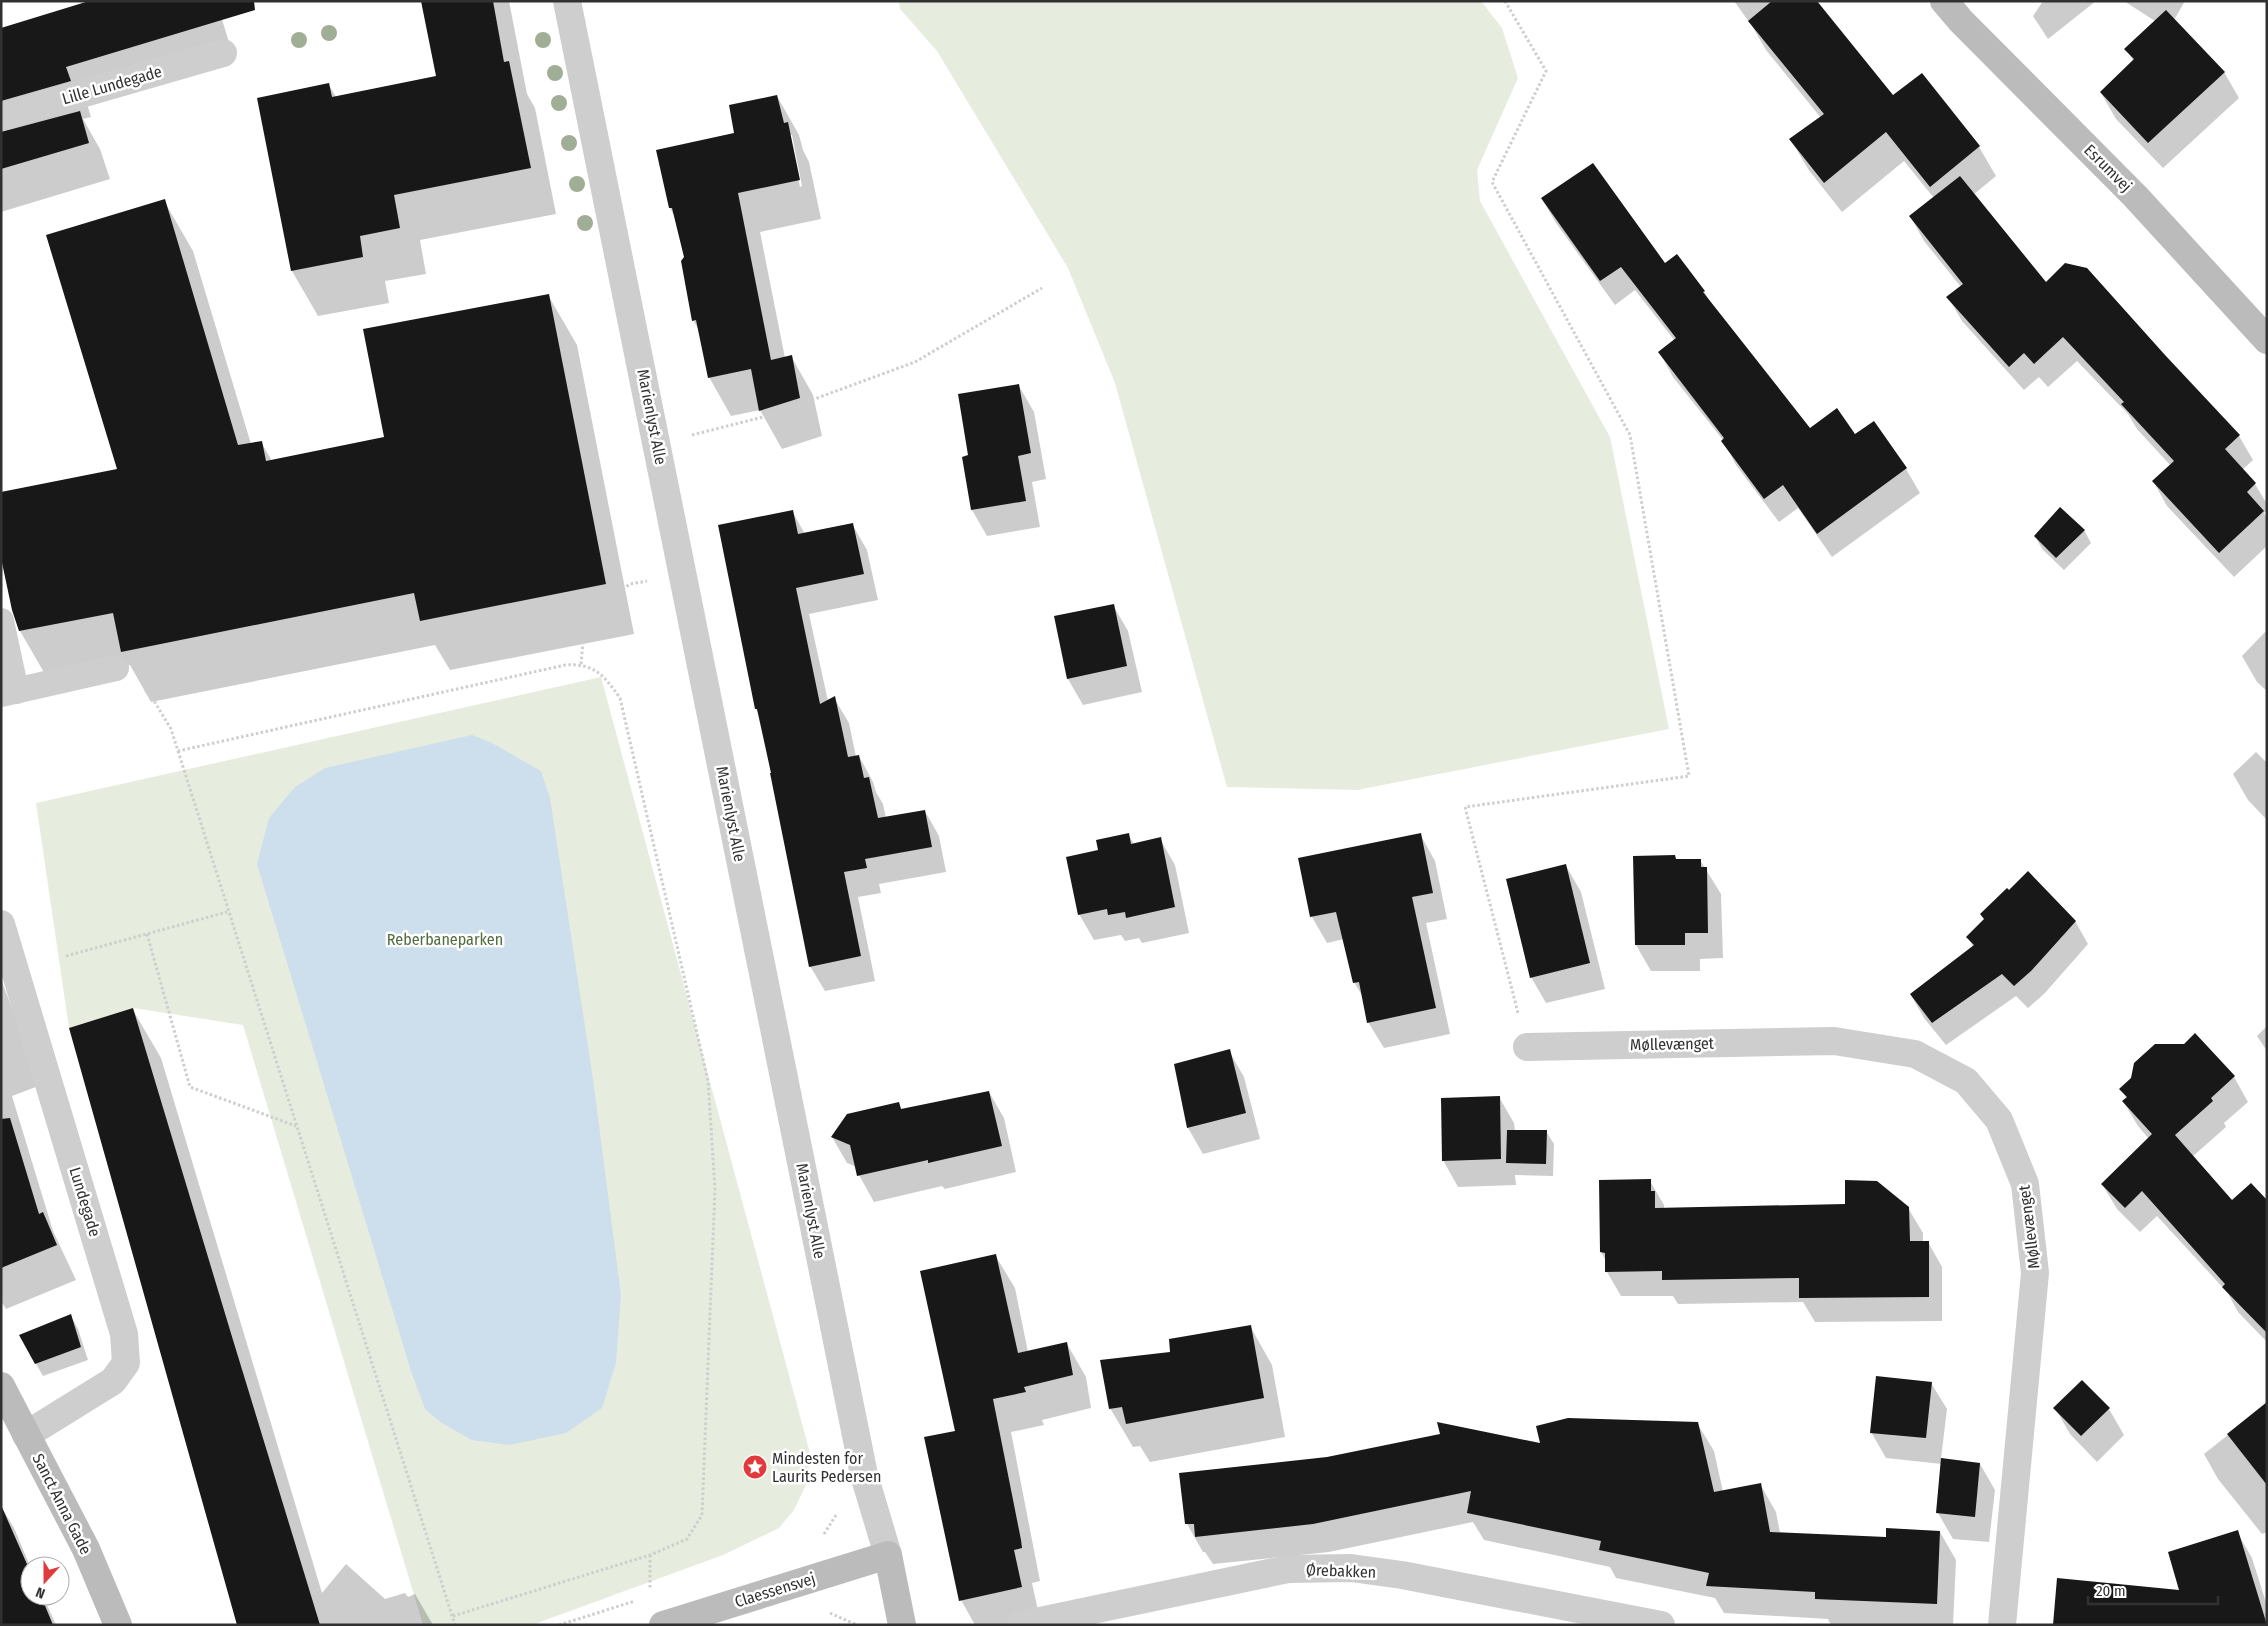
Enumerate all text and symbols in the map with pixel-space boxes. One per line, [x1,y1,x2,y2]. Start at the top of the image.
street label: Lille Lundegade [60,62,164,108]
street label: Esrumvej [2080,140,2136,196]
street label: Marienlyst Alle [633,368,671,466]
street label: Marienlyst Alle [712,765,750,863]
park label: Reberbaneparken [387,930,503,949]
street label: Møllevænget [1630,1034,1715,1054]
street label: Marienlyst Alle [792,1162,830,1260]
street label: Lundegade [65,1165,105,1239]
street label: Møllevænget [2014,1183,2044,1270]
place label: Mindesten for Laurits Pedersen [772,1449,881,1486]
street label: Sanct Anna Gade [28,1450,96,1558]
place icon: Mindesten for Laurits Pedersen [742,1454,768,1480]
north arrow [20,1556,70,1606]
street label: Ørebakken [1305,1560,1377,1582]
street label: Claessensvej [732,1569,818,1611]
scale bar [2088,1574,2218,1606]
text: 20 m [2096,1582,2126,1600]
text: N [34,1583,47,1602]

